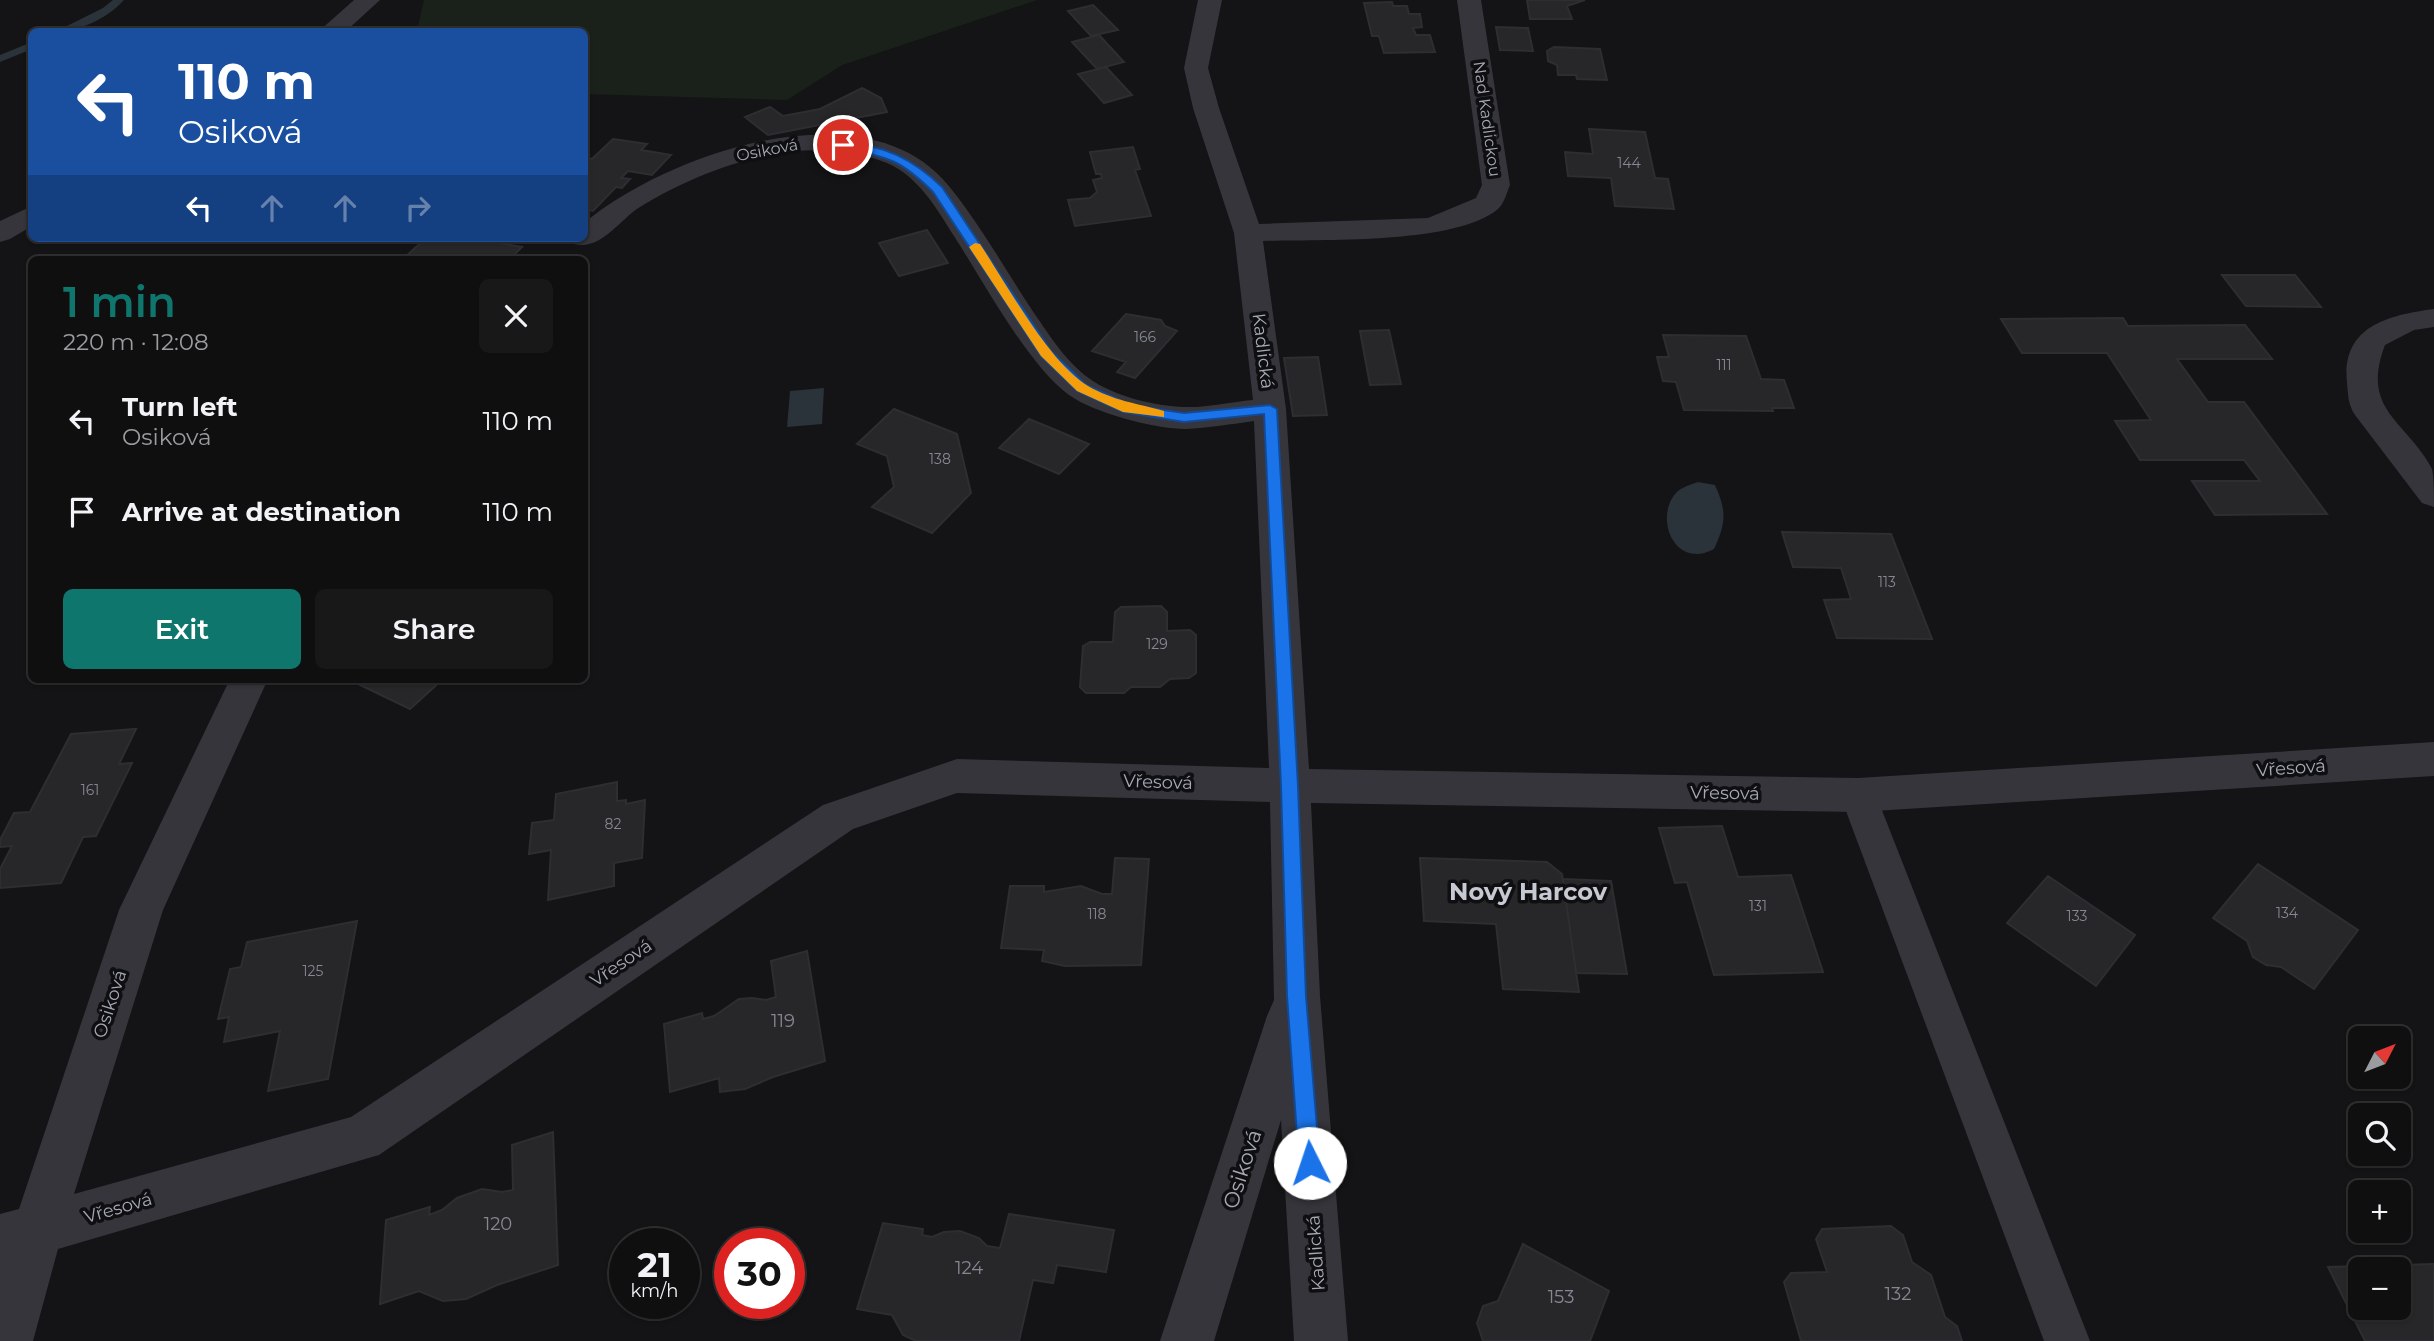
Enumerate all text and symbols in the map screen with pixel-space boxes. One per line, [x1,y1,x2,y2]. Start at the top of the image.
text: 110 m [178,52,315,111]
icon: left [63,56,154,147]
street label: Nad Kadlickou [1469,60,1505,178]
text: Osiková [178,112,303,151]
pin [813,115,873,175]
icon: arrive [824,126,862,164]
street label: Osiková [735,135,799,165]
house number: 144 [1617,154,1642,172]
icon: left [180,189,218,227]
icon: ahead [253,189,291,227]
icon: ahead [326,189,364,227]
icon: right [399,189,437,227]
text: 1 min [63,276,176,328]
button: close [479,279,553,353]
street label: Kadlická [1247,312,1279,390]
text: 220 m · 12:08 [63,328,209,356]
house number: 166 [1134,328,1157,346]
house number: 111 [1716,356,1732,374]
text: Turn left [122,391,238,423]
icon: left [63,402,101,440]
text: 110 m [483,405,553,437]
text: Osiková [122,423,212,451]
house number: 138 [929,450,951,468]
icon: arrive [63,493,101,531]
text: Arrive at destination [122,496,401,528]
text: 110 m [483,496,553,528]
house number: 113 [1878,573,1896,591]
button: Exit [63,589,301,669]
button: Share [315,589,553,669]
house number: 129 [1146,635,1168,653]
street label: Vřesová [2256,755,2326,781]
street label: Vřesová [1123,770,1193,794]
house number: 161 [81,781,99,799]
street label: Vřesová [1690,781,1760,805]
house number: 82 [605,815,621,833]
district label: Nový Harcov [1449,877,1608,906]
house number: 131 [1749,897,1767,915]
house number: 134 [2276,904,2299,922]
house number: 118 [1087,905,1107,923]
house number: 133 [2067,907,2087,925]
street label: Vřesová [586,934,656,992]
house number: 125 [303,962,324,980]
street label: Osiková [89,967,131,1041]
house number: 119 [771,1010,795,1032]
north arrow [2348,1026,2412,1088]
map controls [2348,1026,2411,1320]
button: search [2348,1103,2411,1166]
street label: Osiková [1217,1126,1267,1212]
position arrow [1273,1126,1347,1200]
button: + [2348,1180,2411,1243]
street label: Vřesová [82,1188,154,1228]
house number: 120 [484,1213,512,1235]
street label: Kadlická [1302,1214,1330,1292]
speed limit sign: 30 [714,1228,805,1319]
text: 21 [637,1243,672,1286]
house number: 124 [955,1257,983,1279]
button: − [2348,1257,2411,1320]
text: km/h [630,1280,679,1302]
house number: 132 [1885,1283,1911,1305]
house number: 153 [1548,1286,1574,1308]

